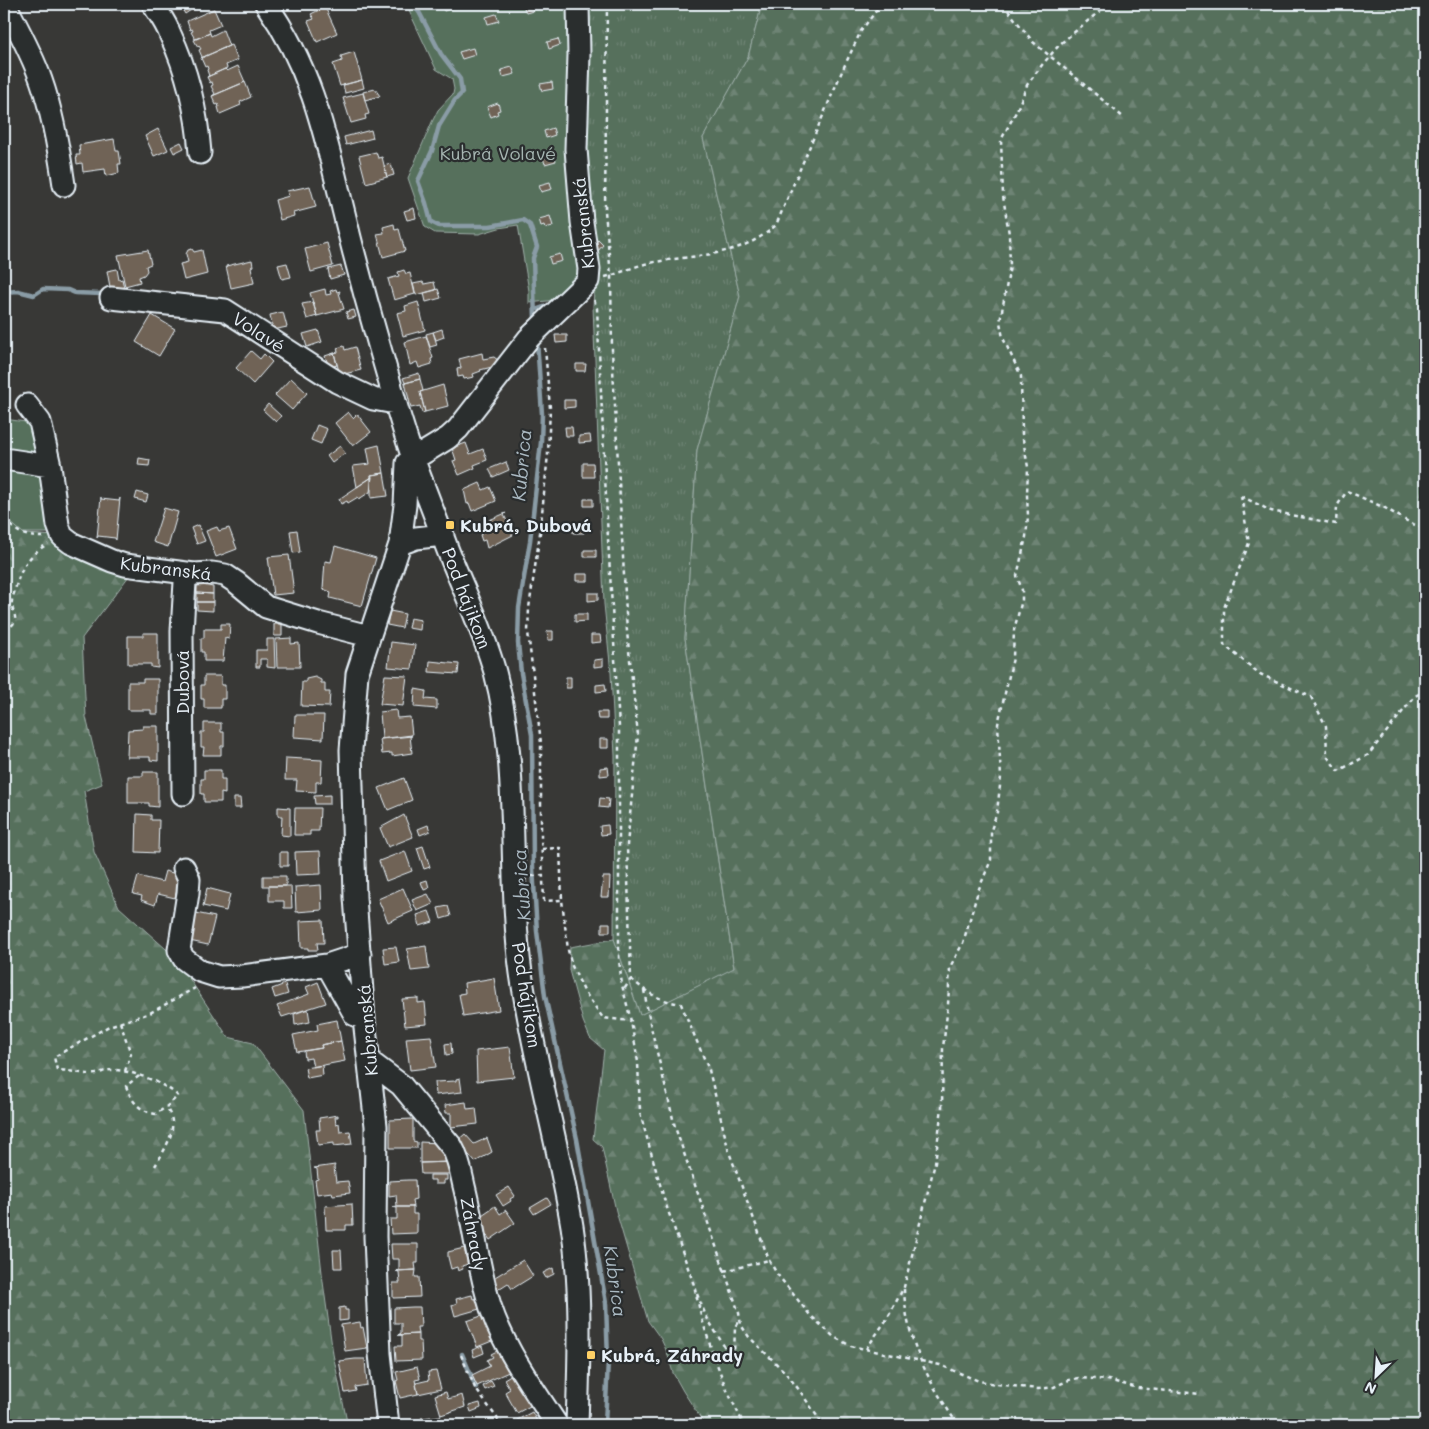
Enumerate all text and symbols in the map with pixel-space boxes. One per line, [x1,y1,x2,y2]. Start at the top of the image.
park label: Kubrá Volavé [440,141,556,165]
street label: Kubranská [566,176,600,270]
street label: Volavé [228,306,290,358]
water label: Kubrica [505,428,537,502]
place label: Kubrá, Dubová [460,513,592,537]
marker: Kubrá, Dubová [444,519,456,531]
street label: Pod hájikom [437,544,497,652]
street label: Kubranská [119,550,213,586]
street label: Dubová [170,650,194,714]
water label: Kubrica [506,848,536,922]
street label: Pod hájikom [507,941,547,1049]
street label: Kubranská [351,983,383,1077]
street label: Záhrady [455,1195,493,1273]
water label: Kubrica [599,1243,633,1319]
place label: Kubrá, Záhrady [601,1343,743,1367]
marker: Kubrá, Záhrady [585,1349,597,1361]
north arrow [1352,1352,1402,1402]
text: N [1361,1377,1379,1399]

